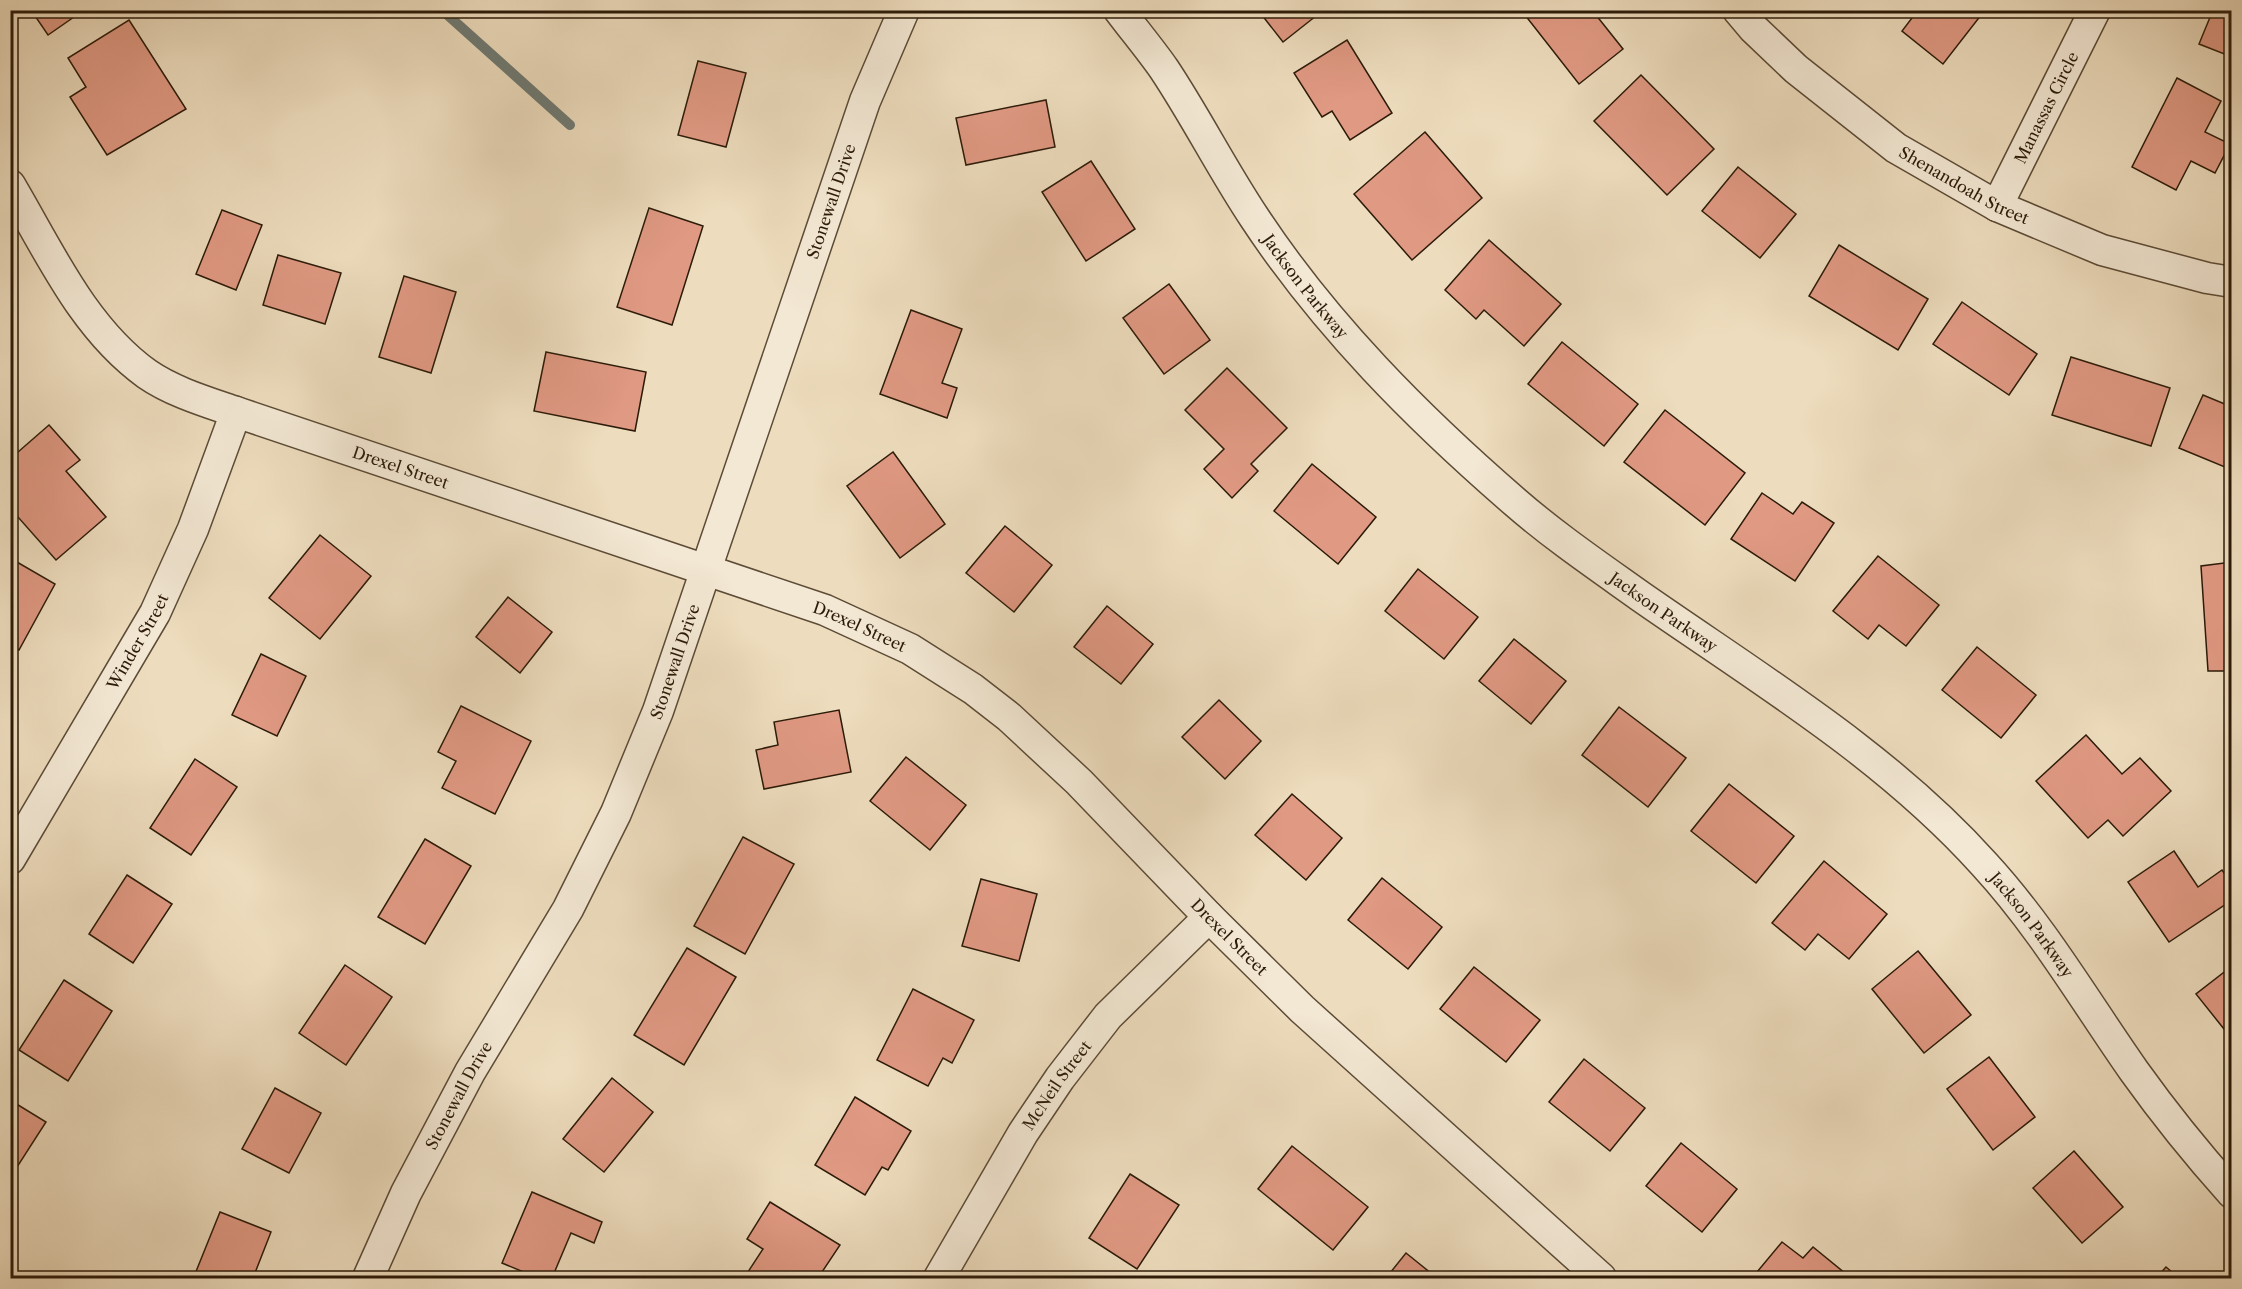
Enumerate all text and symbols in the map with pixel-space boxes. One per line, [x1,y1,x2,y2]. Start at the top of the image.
street label: Manassas Circle [2010,48,2083,167]
street label: Stonewall Drive [802,141,860,262]
street label: Shenandoah Street [1896,142,2032,228]
street label: Jackson Parkway [1257,228,1353,343]
street label: Drexel Street [350,442,452,493]
street label: Jackson Parkway [1603,566,1722,657]
street label: Winder Street [102,590,173,694]
street label: Drexel Street [811,597,910,656]
street label: Stonewall Drive [646,601,704,722]
street label: Jackson Parkway [1984,865,2078,982]
street label: Drexel Street [1187,895,1272,980]
street label: McNeil Street [1018,1036,1096,1134]
street label: Stonewall Drive [421,1037,496,1153]

